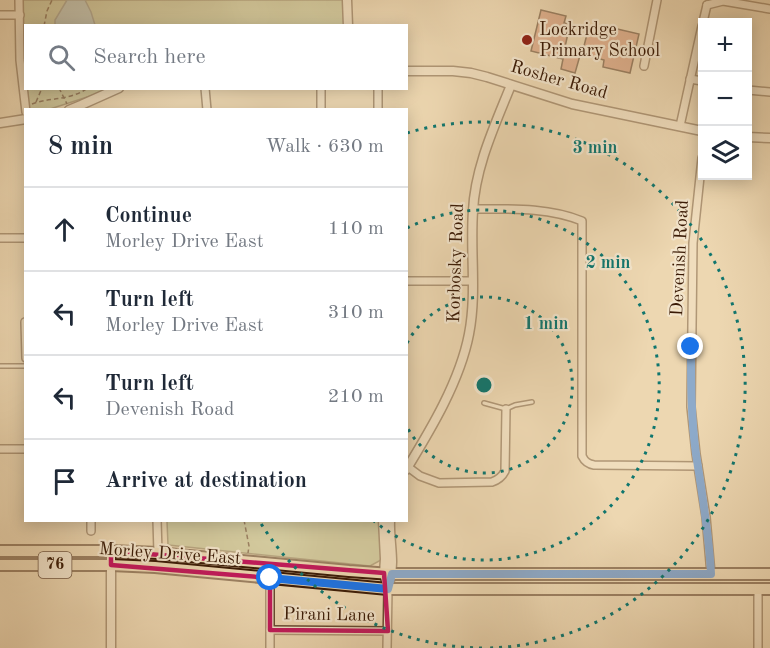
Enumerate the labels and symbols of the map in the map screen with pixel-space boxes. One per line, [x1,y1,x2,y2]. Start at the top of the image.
place label: Lockridge Primary School [539,21,660,60]
marker: Lockridge Primary School [520,33,534,47]
street label: Rosher Road [508,58,610,102]
text: 3 min [572,139,618,157]
street label: Devenish Road [668,199,692,317]
street label: Korbosky Road [445,203,467,323]
text: 2 min [585,254,631,272]
text: 1 min [523,315,569,333]
route end [677,333,703,359]
centre of rings [474,375,494,395]
street label: Morley Drive East [98,540,242,568]
road number: 76 [38,552,72,578]
route start [256,564,282,590]
street label: Pirani Lane [283,605,375,625]

